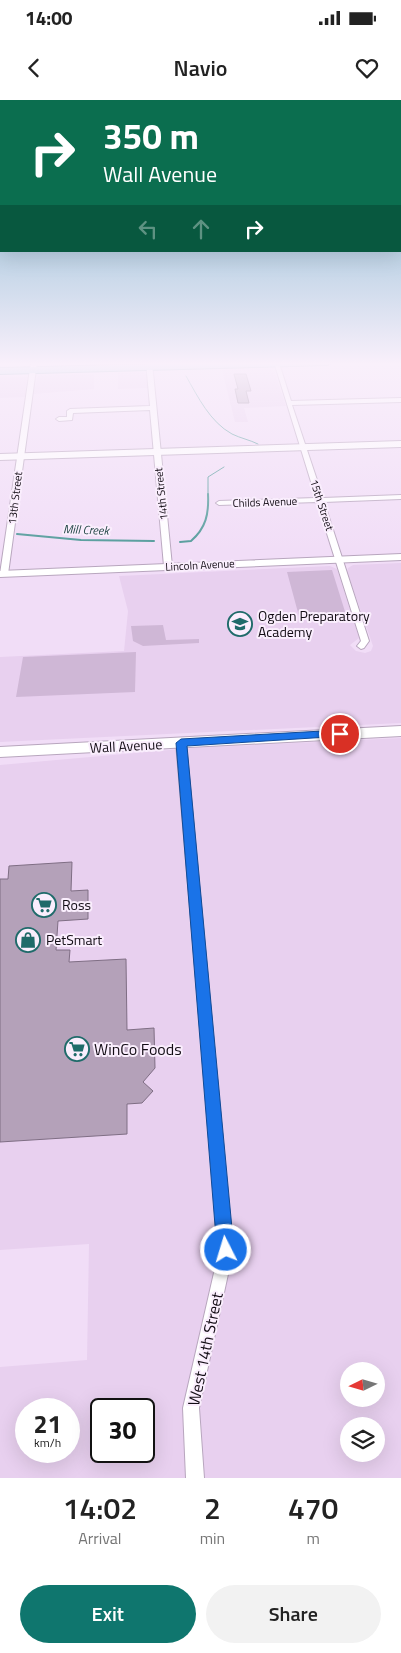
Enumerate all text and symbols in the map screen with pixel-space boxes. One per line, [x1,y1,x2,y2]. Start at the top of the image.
text: 14:00 [25,3,72,32]
text: Navio [174,51,227,85]
icon: back [20,54,48,82]
icon: heart [353,54,381,82]
text: 350 m [103,109,199,163]
icon: right [20,120,85,185]
text: Wall Avenue [103,157,217,191]
icon: left [134,215,162,243]
icon: ahead [187,215,215,243]
icon: right [240,215,268,243]
street label: 14th Street [150,467,172,521]
street label: 13th Street [4,471,26,525]
street label: 15th Street [306,477,338,533]
street label: Childs Avenue [232,493,298,511]
water label: Mill Creek [63,519,111,540]
street label: Lincoln Avenue [165,555,236,575]
place label: Ogden Preparatory Academy [258,605,370,642]
school or university icon: Ogden Preparatory Academy [227,611,253,637]
pin [319,713,361,755]
icon: arrive [326,720,354,748]
street label: Wall Avenue [89,733,163,758]
supermarket icon: Ross [31,892,57,918]
place label: Ross [62,894,91,915]
shop icon: PetSmart [15,927,41,953]
place label: PetSmart [46,929,102,950]
supermarket icon: WinCo Foods [64,1036,90,1062]
place label: WinCo Foods [94,1037,182,1061]
position arrow [199,1223,251,1275]
street label: West 14th Street [181,1290,229,1408]
north arrow [340,1362,385,1408]
map controls [340,1362,385,1462]
speed limit sign: 30 [90,1398,155,1463]
text: 21 [33,1405,62,1443]
button: layers [340,1417,385,1462]
text: km/h [34,1433,61,1452]
text: 14:02 [63,1485,137,1531]
text: 2 [204,1485,221,1531]
text: 470 [288,1485,338,1531]
text: Arrival [78,1526,122,1550]
text: min [200,1526,225,1550]
text: m [306,1526,320,1550]
button: Exit [20,1585,196,1643]
button: Share [206,1585,381,1643]

